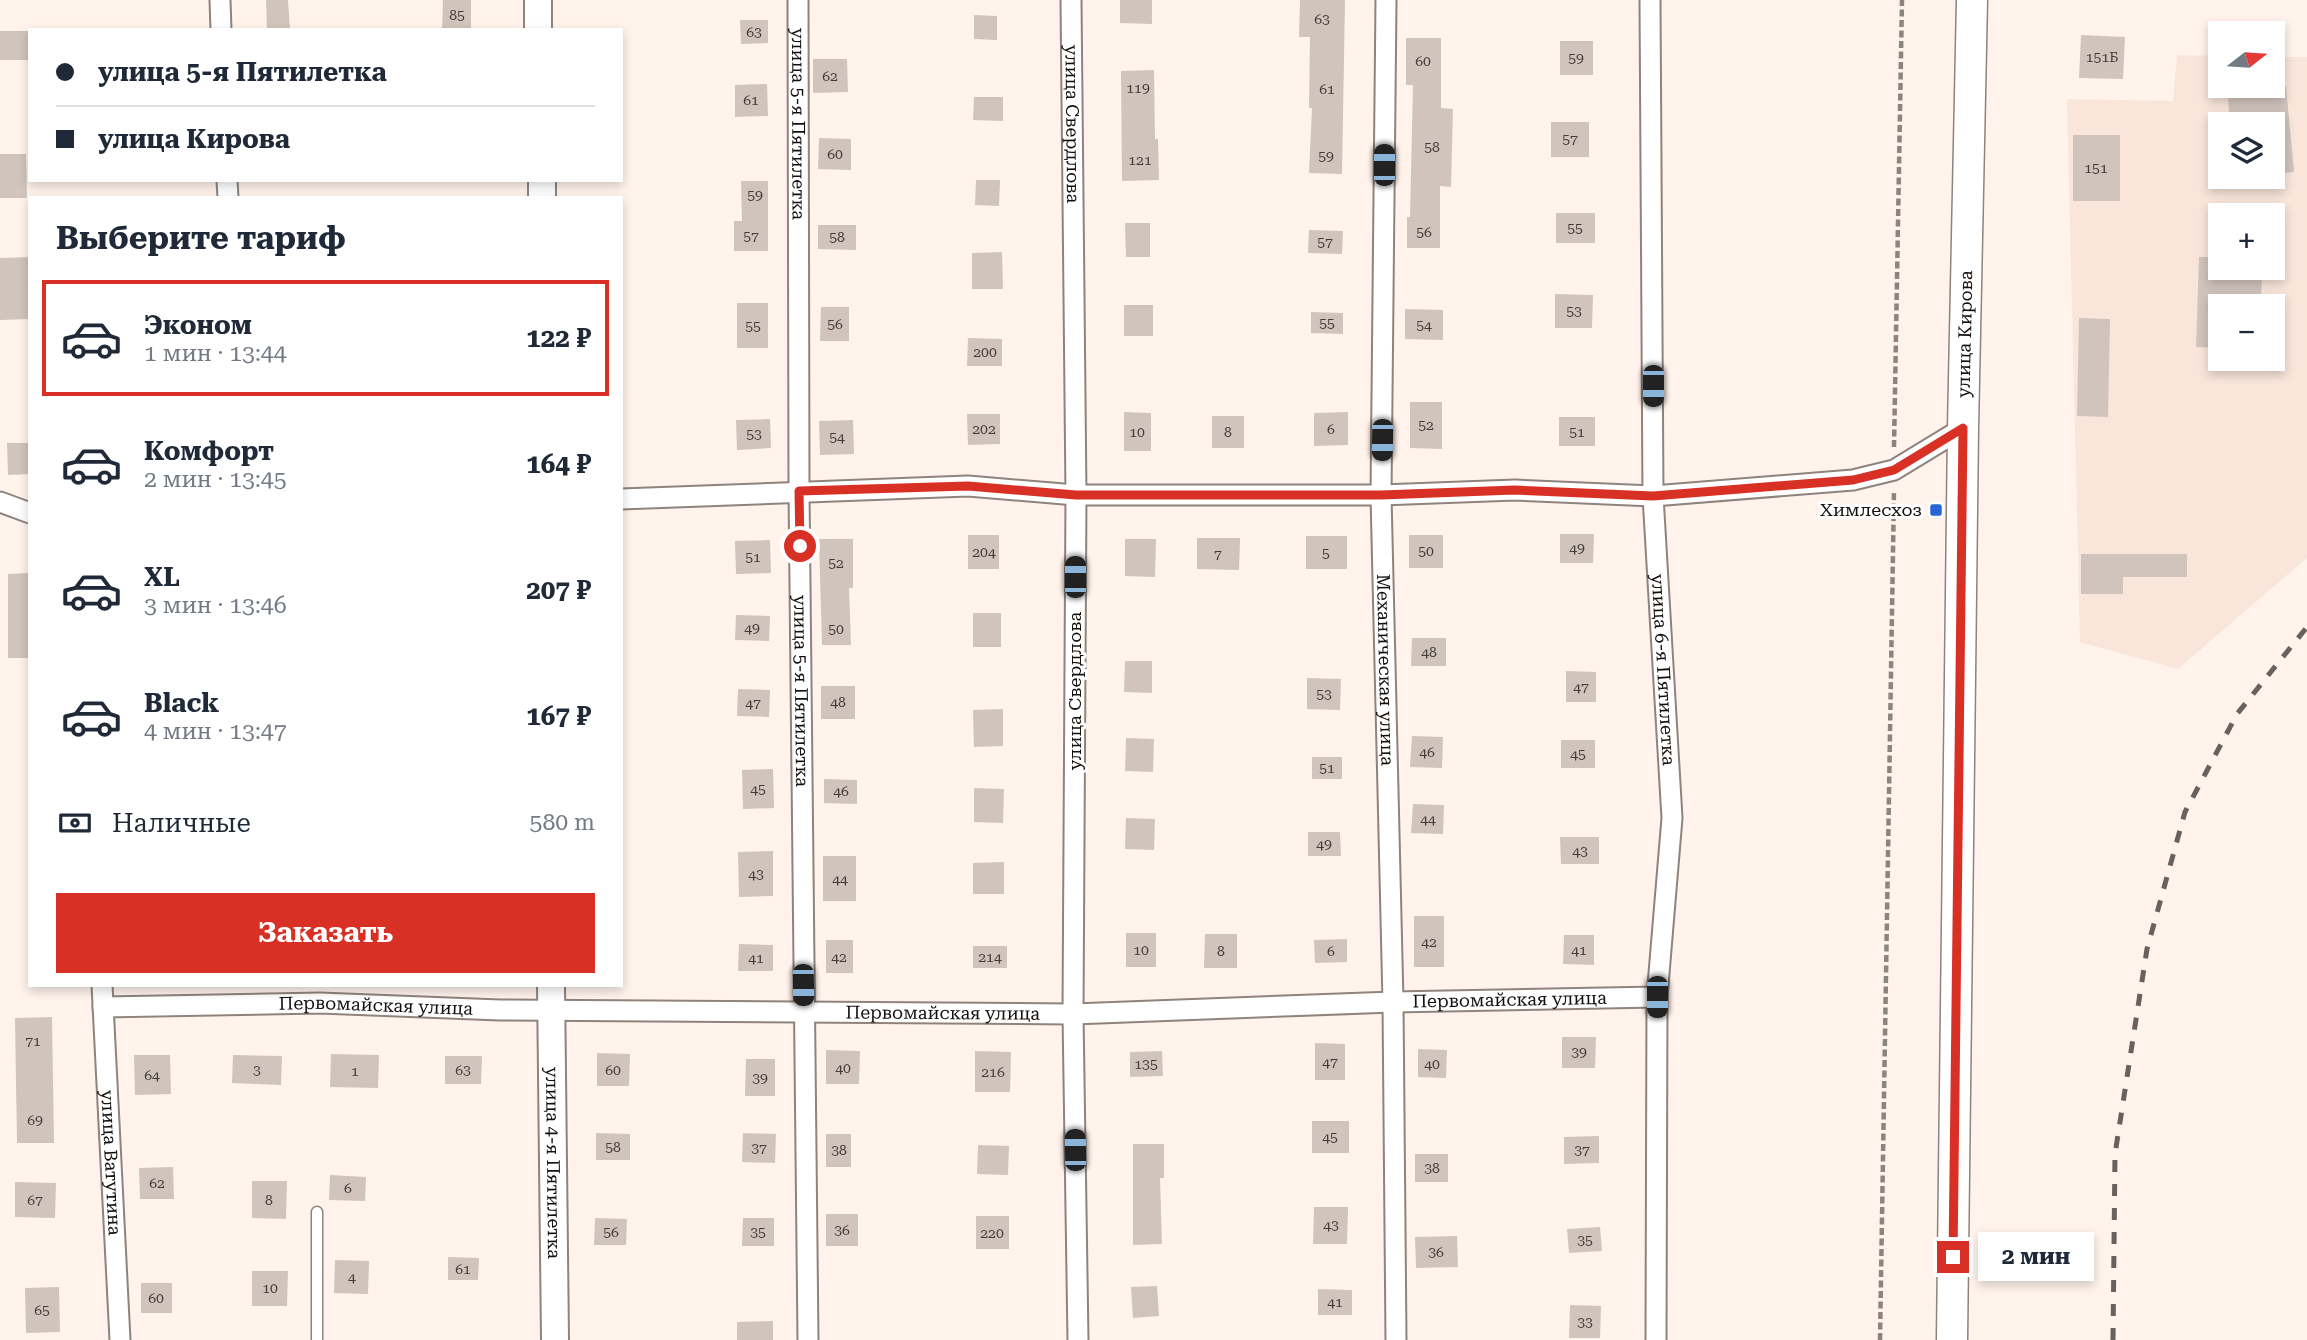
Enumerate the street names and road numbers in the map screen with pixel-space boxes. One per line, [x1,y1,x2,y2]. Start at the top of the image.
street label: улица 5-я Пятилетка [788,28,809,220]
street label: улица Свердлова [1061,45,1084,204]
street label: улица Кирова [1953,270,1976,398]
street label: улица 6-я Пятилетка [1648,573,1680,766]
street label: Механическая улица [1373,574,1398,766]
street label: улица 5-я Пятилетка [790,595,813,787]
street label: улица Свердлова [1064,612,1085,770]
street label: Первомайская улица [1412,987,1607,1012]
street label: Первомайская улица [279,992,474,1019]
street label: Первомайская улица [845,1001,1040,1024]
street label: улица 4-я Пятилетка [542,1067,565,1259]
street label: улица Ватутина [97,1089,126,1236]

